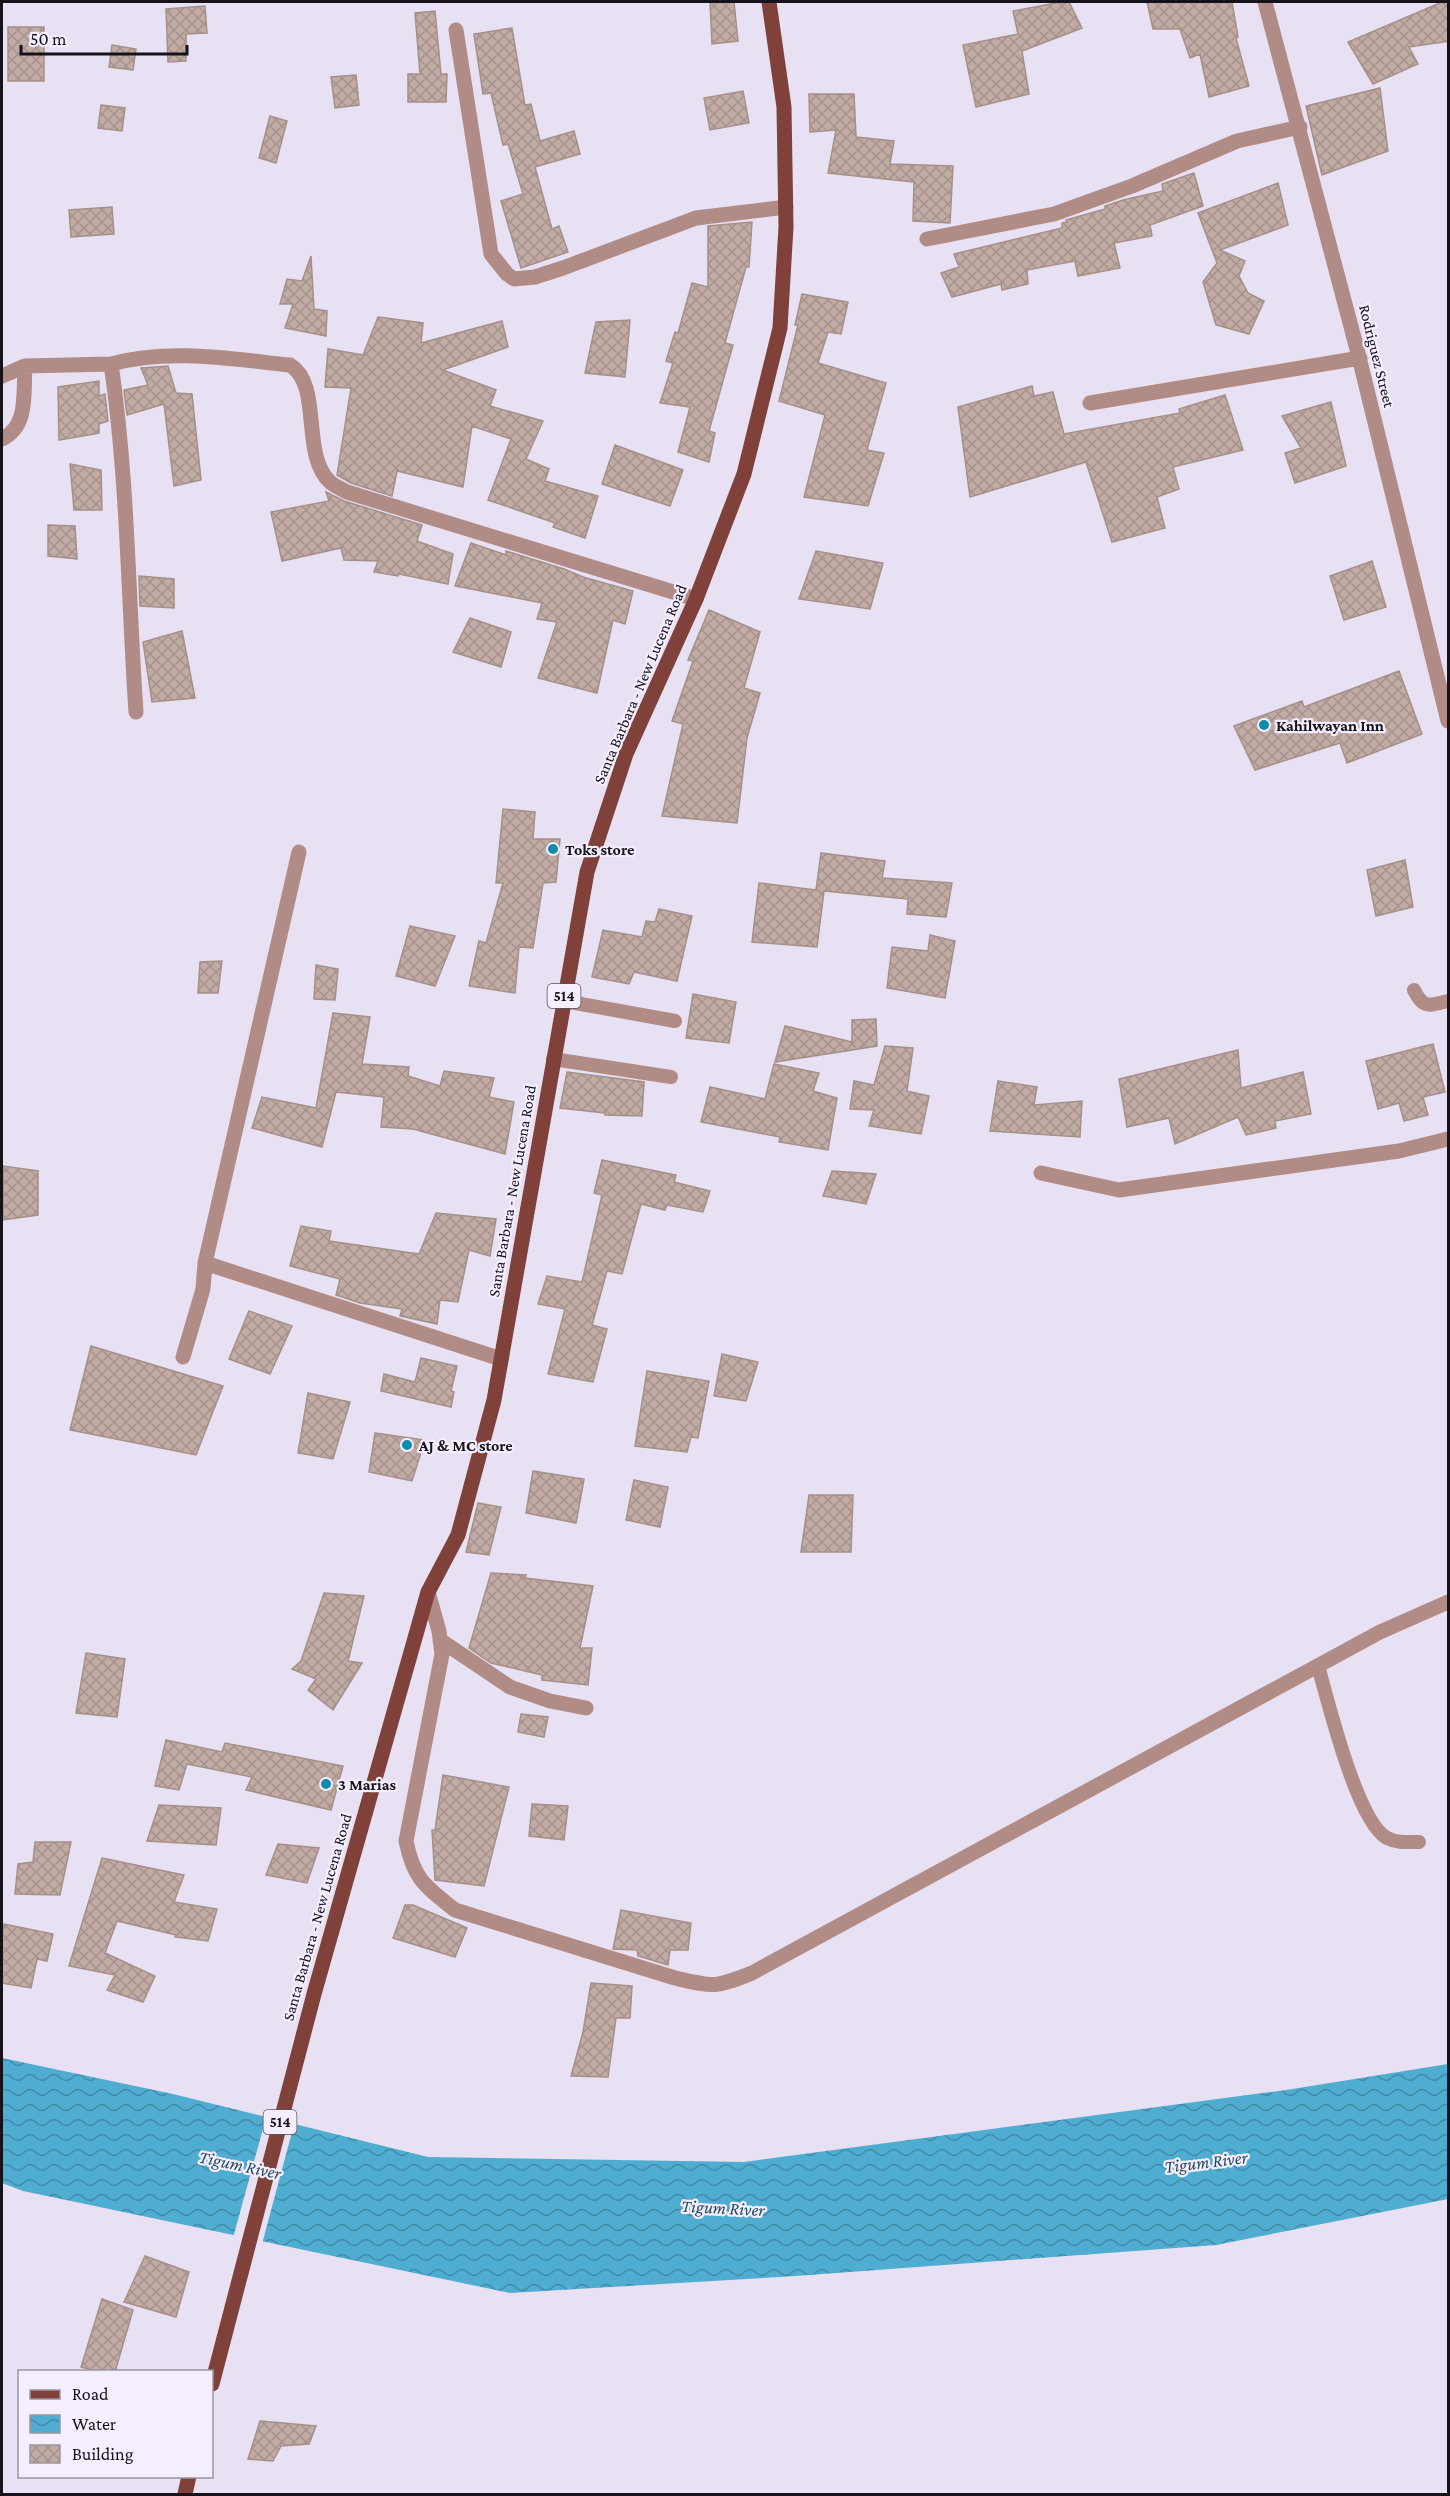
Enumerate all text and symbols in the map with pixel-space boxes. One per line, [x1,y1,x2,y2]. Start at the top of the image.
scale bar [21,18,188,56]
text: 50 m [30,29,67,49]
street label: Rodriguez Street [1355,303,1398,410]
street label: Santa Barbara - New Lucena Road [590,581,690,786]
place label: Kahilwayan Inn [1276,717,1384,734]
marker: Kahilwayan Inn [1257,718,1271,732]
place label: Toks store [565,841,635,858]
marker: Toks store [546,842,560,856]
road number: 514 [548,984,580,1008]
street label: Santa Barbara - New Lucena Road [485,1083,539,1298]
place label: AJ & MC store [418,1437,513,1454]
marker: AJ & MC store [400,1438,414,1452]
place label: 3 Marias [338,1776,396,1793]
marker: 3 Marias [319,1777,333,1791]
street label: Santa Barbara - New Lucena Road [279,1811,355,2023]
road number: 514 [264,2110,296,2134]
water label: Tigum River [197,2147,284,2184]
water label: Tigum River [1163,2147,1249,2177]
water label: Tigum River [681,2196,766,2220]
legend [18,2370,213,2478]
text: Road [72,2384,109,2404]
text: Water [72,2414,117,2434]
text: Building [72,2444,134,2464]

